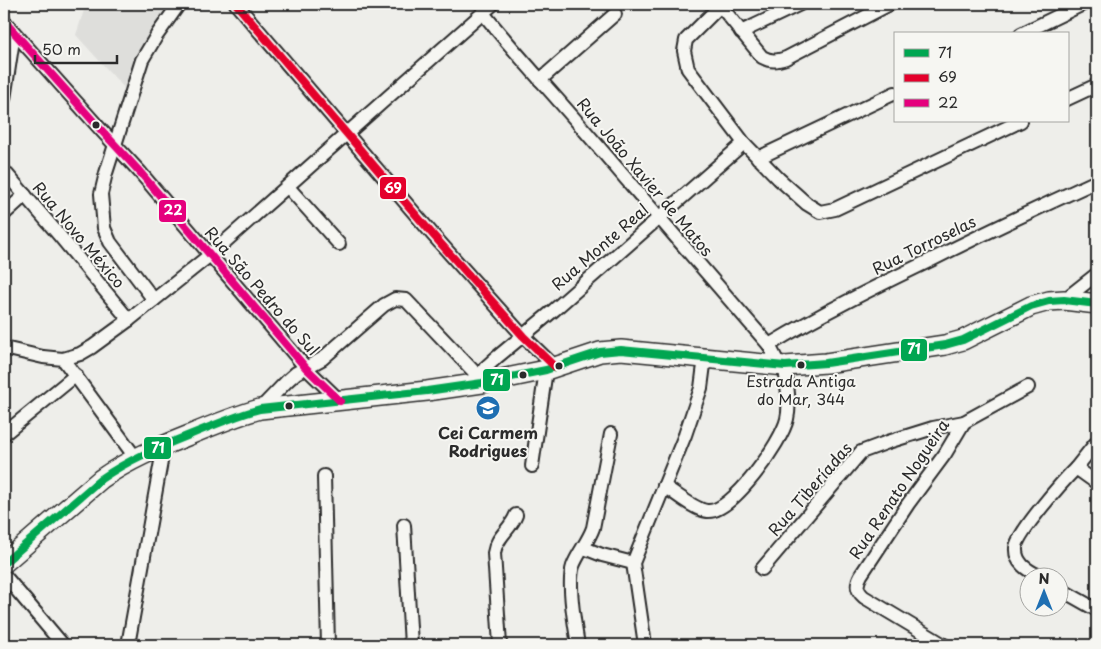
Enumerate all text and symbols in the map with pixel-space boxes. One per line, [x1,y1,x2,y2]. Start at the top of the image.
scale bar [35,32,118,64]
legend [894,32,1068,122]
text: 50 m [42,37,81,60]
text: 71 [938,40,952,63]
text: 69 [938,64,957,87]
text: 22 [938,90,958,113]
street label: Rua João Xavier de Matos [572,92,719,261]
unlabelled marker [91,120,101,130]
street label: Rua Novo México [28,176,132,293]
line badge: 69 [379,176,407,200]
text: 69 [384,177,402,198]
street label: Rua Monte Real [546,197,653,295]
line badge: 22 [158,199,187,223]
text: 22 [163,199,183,220]
street label: Rua Torroselas [868,209,980,280]
street label: Rua São Pedro do Sul [200,221,326,360]
line badge: 71 [900,338,928,362]
text: 71 [907,338,921,359]
marker: Estrada Antiga do Mar, 344 [796,360,806,370]
unlabelled marker [554,361,564,371]
line badge: 71 [482,368,511,392]
text: 71 [490,369,504,390]
place label: Estrada Antiga do Mar, 344 [746,369,856,410]
unlabelled marker [518,370,528,380]
school or university icon: Cei Carmem Rodrigues [475,395,501,421]
unlabelled marker [284,401,294,411]
street label: Rua Renato Nogueira [842,414,954,563]
place label: Cei Carmem Rodrigues [438,420,538,462]
line badge: 71 [143,436,172,460]
street label: Rua Tiberíadas [762,436,857,540]
text: 71 [151,437,165,458]
north arrow [1018,566,1068,616]
text: N [1038,568,1050,589]

